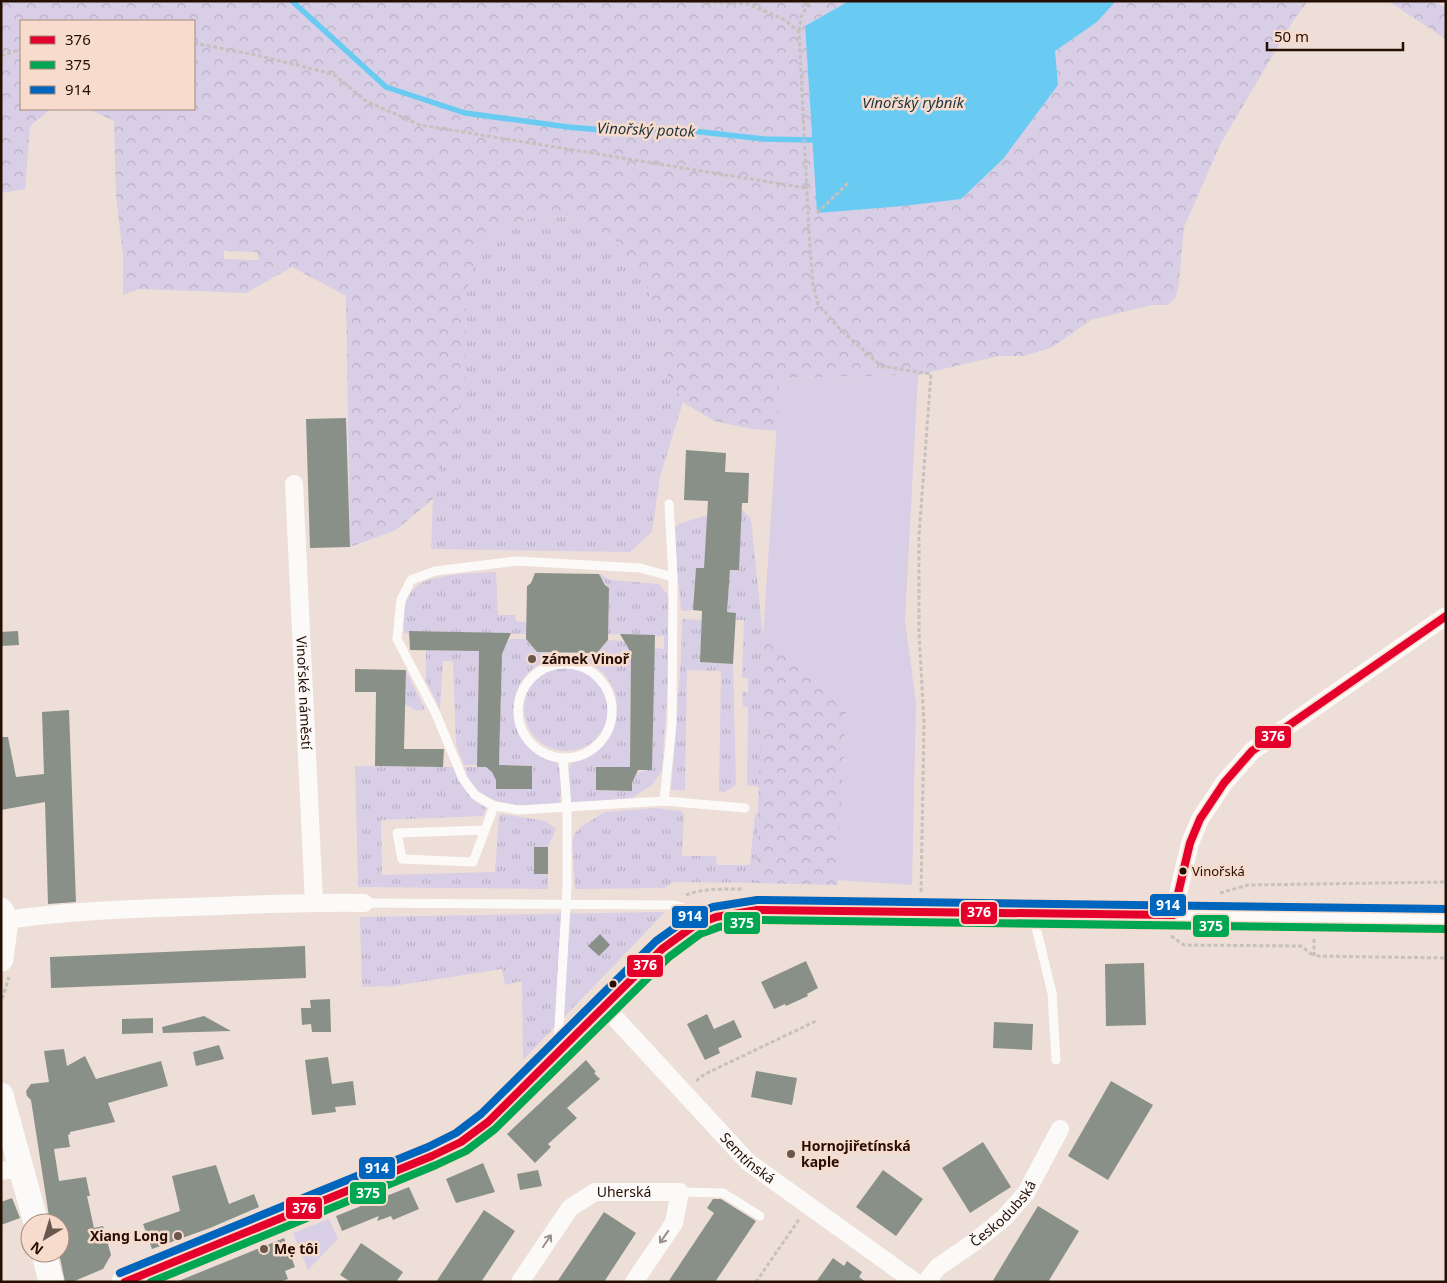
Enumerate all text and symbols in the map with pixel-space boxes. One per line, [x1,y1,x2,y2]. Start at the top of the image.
legend [20,20,195,110]
scale bar [1267,20,1403,52]
text: 50 m [1274,26,1309,46]
text: 376 [65,29,91,49]
text: 375 [65,54,91,74]
text: 914 [65,79,91,99]
water label: Vinořský rybník [862,92,964,112]
water label: Vinořský potok [597,117,696,141]
street label: Vinořské náměstí [292,636,317,750]
place label: zámek Vinoř [542,649,630,668]
marker: zámek Vinoř [526,653,538,665]
line badge: 376 [1254,725,1292,749]
text: 376 [1261,726,1285,745]
place label: Vinořská [1192,862,1245,880]
marker: Vinořská [1178,866,1188,876]
line badge: 914 [1149,893,1187,917]
text: 914 [1156,895,1180,914]
line badge: 376 [960,901,998,925]
text: 376 [967,902,991,921]
line badge: 914 [671,905,709,929]
text: 914 [678,906,702,925]
line badge: 375 [723,911,761,935]
text: 375 [730,913,754,932]
line badge: 375 [1192,914,1230,938]
text: 375 [1199,916,1223,935]
line badge: 376 [626,954,664,978]
text: 376 [633,955,657,974]
unlabelled marker [608,979,618,989]
street label: Semtínská [716,1128,779,1187]
place label: Hornojiřetínská kaple [801,1136,911,1171]
marker: Hornojiřetínská kaple [785,1148,797,1160]
line badge: 914 [358,1156,396,1180]
text: 914 [365,1158,389,1177]
street label: Českodubská [966,1177,1040,1251]
line badge: 375 [349,1181,387,1205]
street label: Uherská [597,1182,651,1201]
text: 375 [356,1183,380,1202]
line badge: 376 [285,1196,323,1220]
text: 376 [292,1198,316,1217]
north arrow [20,1213,70,1263]
place label: Xiang Long [90,1226,168,1245]
marker: Xiang Long [172,1230,184,1242]
one-way arrow [659,1230,669,1244]
one-way arrow [543,1235,553,1249]
text: N [26,1238,47,1260]
place label: Mẹ tôi [274,1239,318,1258]
marker: Mẹ tôi [258,1243,270,1255]

